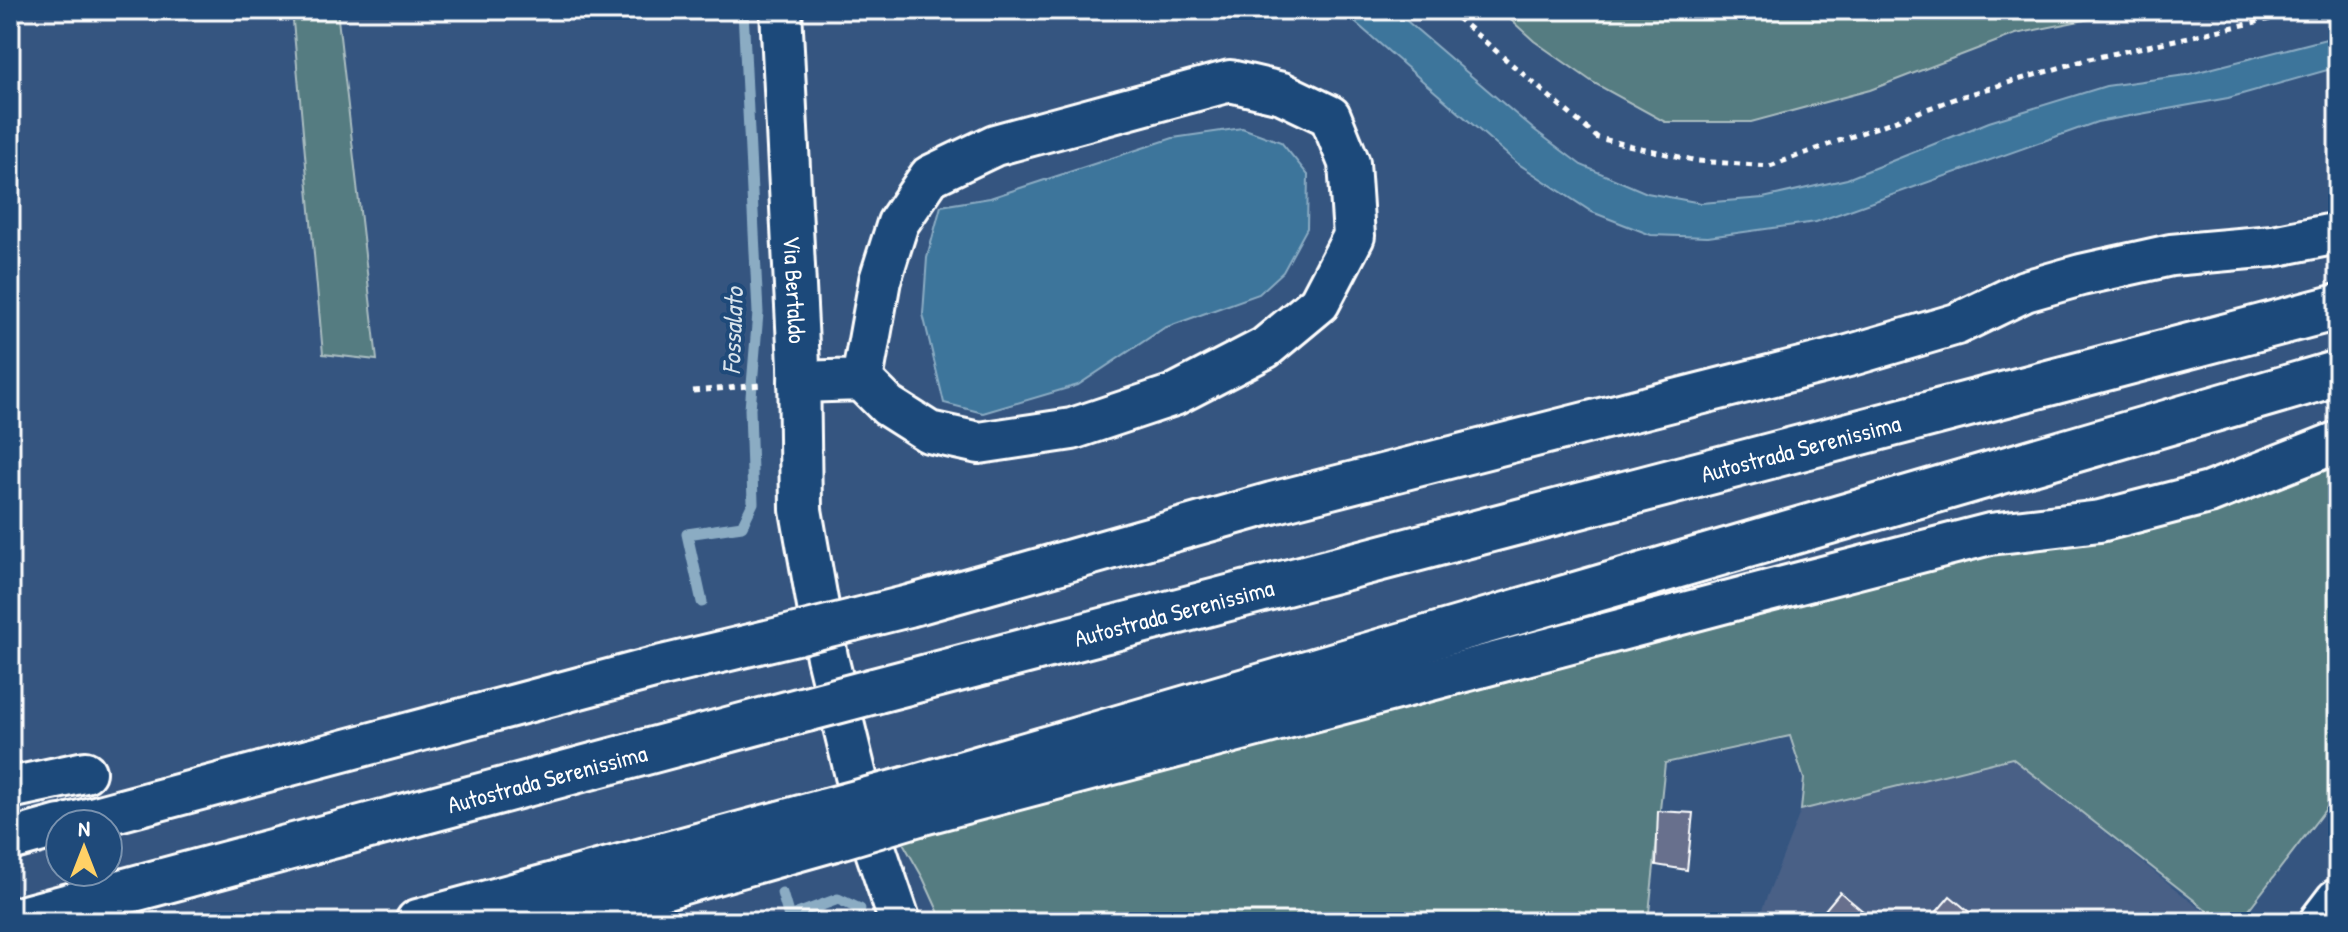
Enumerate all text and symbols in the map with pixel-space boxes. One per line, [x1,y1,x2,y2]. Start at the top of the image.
street label: Via Bertaldo [776,235,814,345]
water label: Fossalato [713,284,751,375]
street label: Autostrada Serenissima [1697,406,1904,489]
street label: Autostrada Serenissima [1071,571,1277,654]
street label: Autostrada Serenissima [444,736,650,820]
north arrow [44,808,124,888]
text: N [78,813,90,843]

